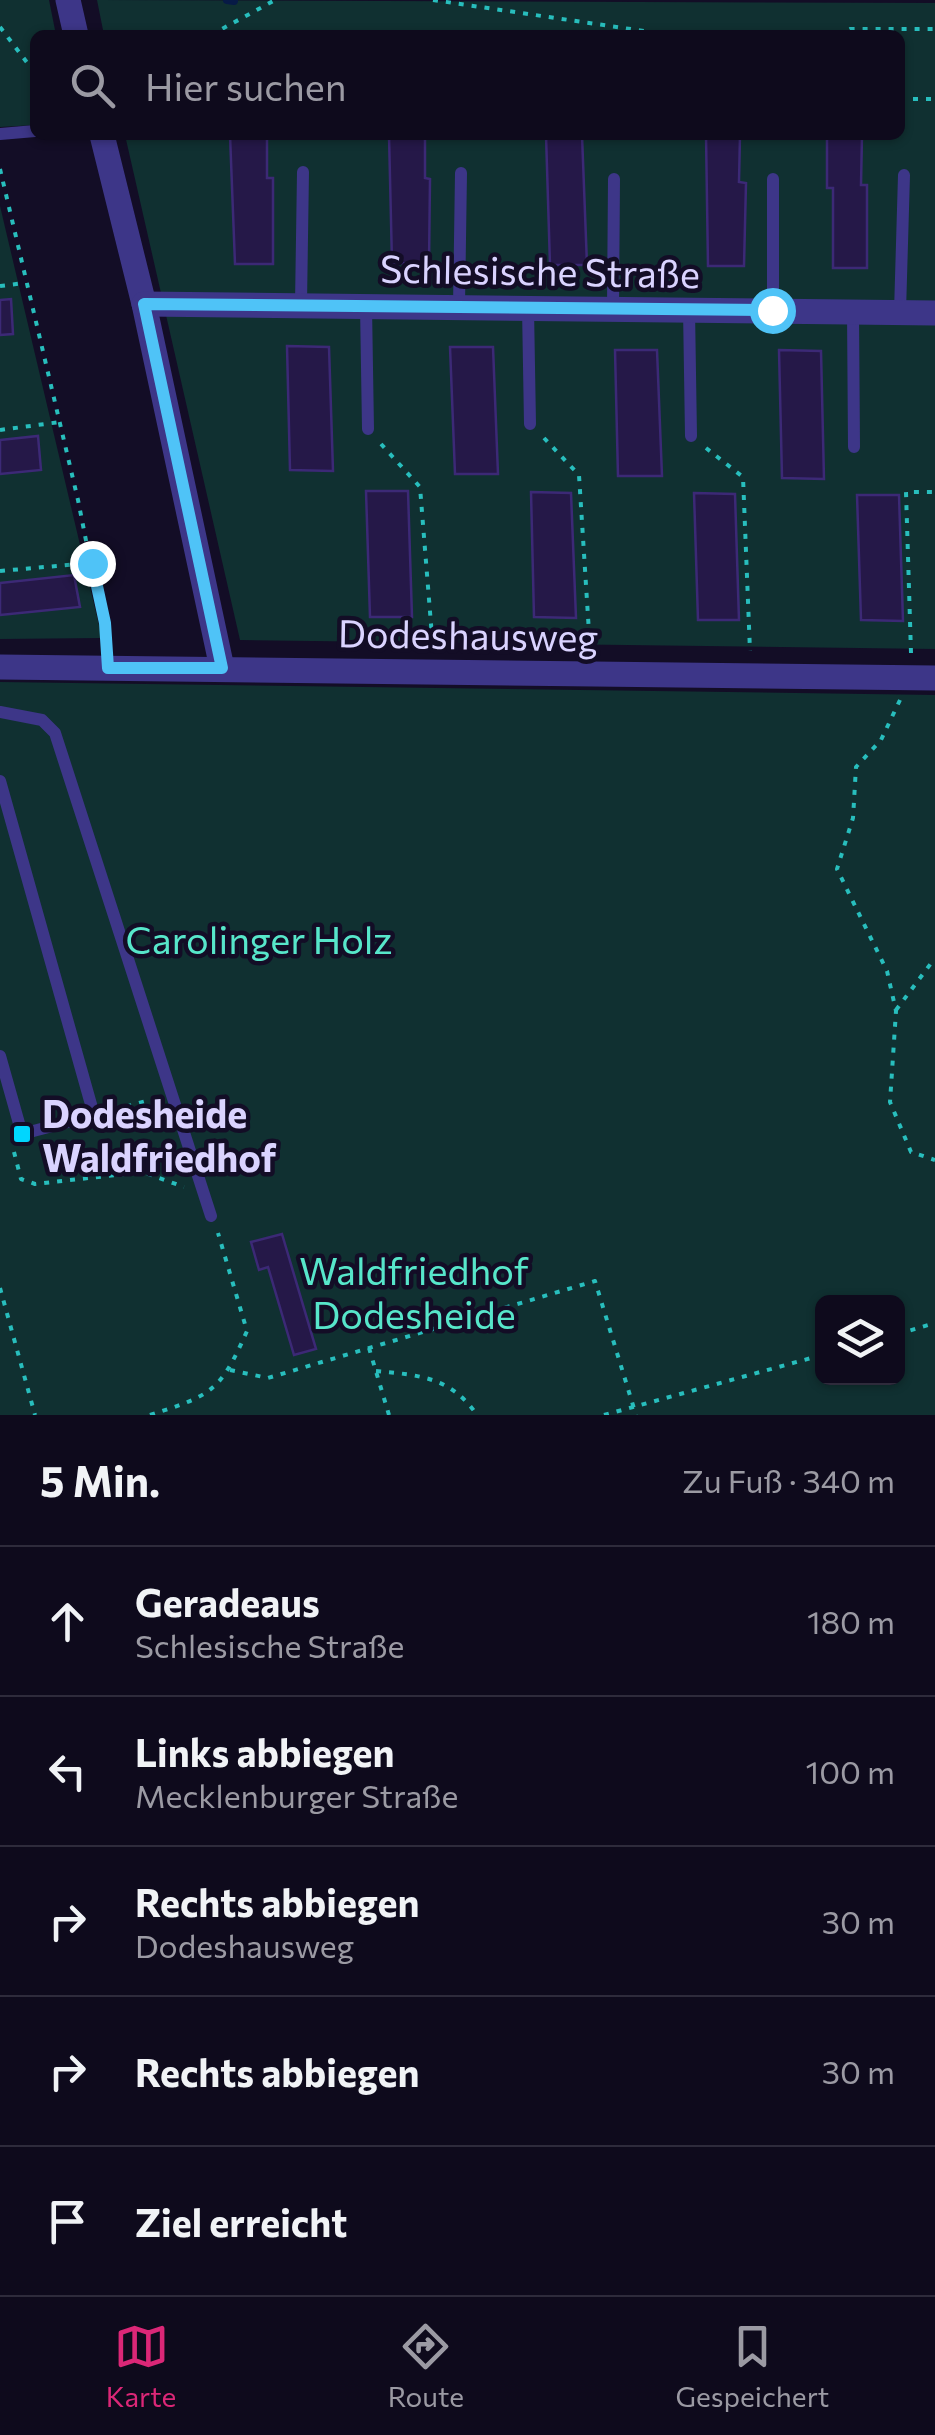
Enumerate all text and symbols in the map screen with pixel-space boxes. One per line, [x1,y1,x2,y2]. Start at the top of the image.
search box [30,30,905,140]
icon: search [65,58,120,113]
text: Hier suchen [145,62,347,109]
street label: Schlesische Straße [380,244,700,296]
route start [750,288,796,334]
route end [70,541,116,587]
street label: Dodeshausweg [338,608,598,660]
park label: Carolinger Holz [126,915,392,962]
place label: Dodesheide Waldfriedhof [42,1089,277,1180]
marker: Dodesheide Waldfriedhof [11,1123,33,1145]
park label: Waldfriedhof Dodesheide [299,1246,529,1337]
map controls [815,1295,905,1385]
button: layers [815,1295,905,1385]
text: 5 Min. [40,1454,160,1506]
text: Zu Fuß · 340 m [682,1460,895,1500]
text: Geradeaus [135,1578,320,1625]
icon: ahead [40,1594,95,1649]
text: 180 m [807,1601,895,1641]
text: Schlesische Straße [135,1625,405,1665]
text: Links abbiegen [135,1728,395,1775]
icon: left [40,1744,95,1799]
text: 100 m [806,1751,895,1791]
text: Mecklenburger Straße [135,1775,458,1815]
text: Rechts abbiegen [135,1878,419,1925]
icon: right [40,1894,95,1949]
text: 30 m [822,1901,895,1941]
text: Dodeshausweg [135,1925,354,1965]
icon: right [40,2044,95,2099]
text: Rechts abbiegen [135,2048,419,2095]
text: 30 m [822,2051,895,2091]
icon: arrive [40,2194,95,2249]
text: Ziel erreicht [135,2198,347,2245]
tab: Karte [106,2319,176,2413]
tab: Route [388,2319,464,2413]
tab: Gespeichert [675,2319,829,2413]

